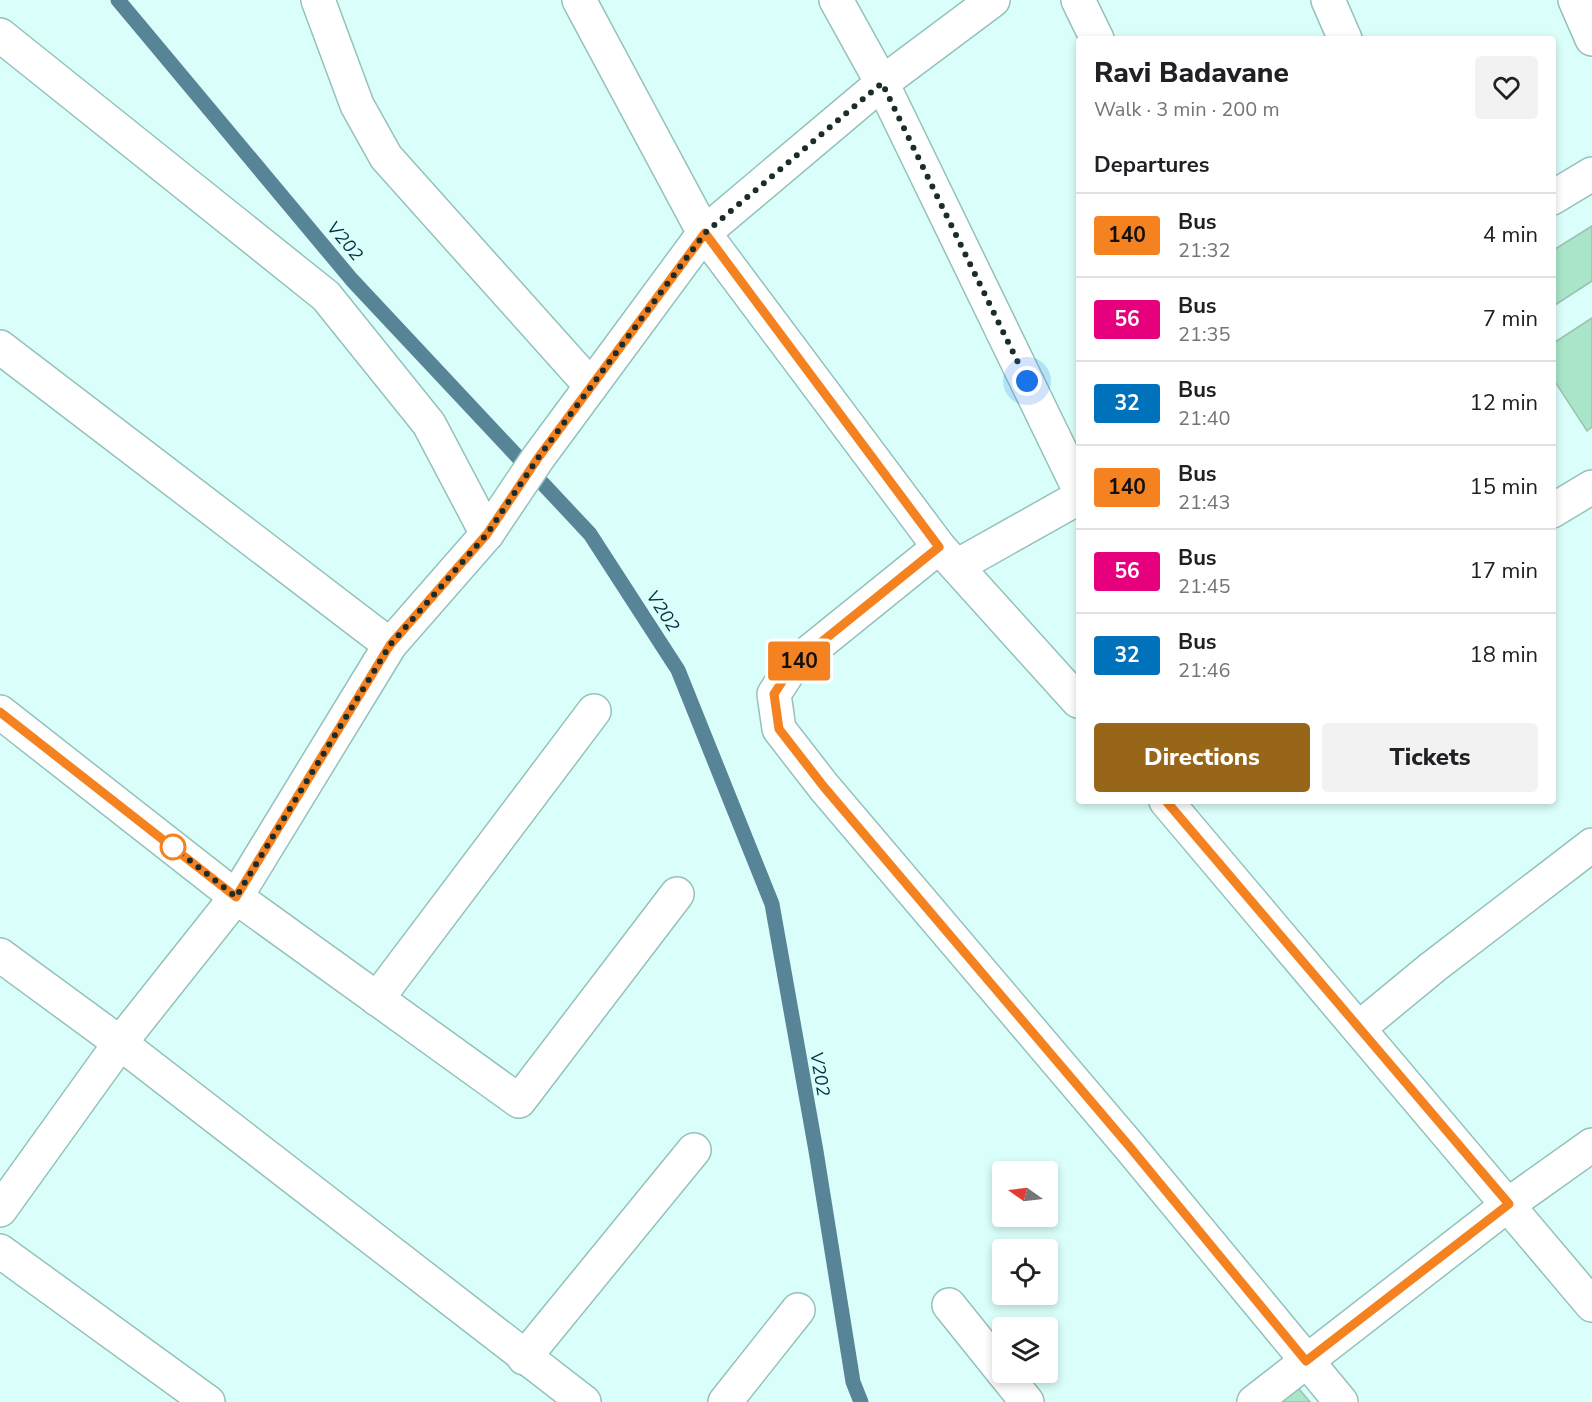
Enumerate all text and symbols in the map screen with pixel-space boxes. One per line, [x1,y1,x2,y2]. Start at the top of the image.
text: Ravi Badavane [1094,54,1289,92]
button: heart [1475,56,1538,119]
text: Walk · 3 min · 200 m [1094,96,1280,123]
text: Departures [1094,150,1209,180]
text: Bus [1178,207,1217,237]
water label: V202 [321,216,369,266]
text: 4 min [1483,220,1538,250]
text: 140 [1108,221,1146,249]
text: 21:32 [1178,237,1231,264]
text: Bus [1178,291,1217,321]
text: 7 min [1483,304,1538,334]
text: 56 [1114,305,1140,333]
text: 21:35 [1178,321,1231,348]
your location [1012,366,1042,396]
text: Bus [1178,375,1217,405]
text: 12 min [1470,388,1538,418]
text: 32 [1114,389,1140,417]
text: 21:40 [1178,405,1231,432]
text: Bus [1178,459,1217,489]
text: 15 min [1470,472,1538,502]
text: 140 [1108,473,1146,501]
text: 21:43 [1178,489,1231,516]
text: Bus [1178,543,1217,573]
text: 17 min [1470,556,1538,586]
text: 56 [1114,557,1140,585]
text: 21:45 [1178,573,1231,600]
water label: V202 [641,586,685,636]
text: Bus [1178,627,1217,657]
text: 18 min [1470,640,1538,670]
text: 32 [1114,641,1140,669]
line badge: 140 [764,642,834,680]
text: 140 [780,647,818,675]
text: 21:46 [1178,657,1231,684]
button: Directions [1094,723,1310,792]
button: Tickets [1322,723,1538,792]
unlabelled marker [160,834,186,860]
water label: V202 [804,1050,836,1098]
north arrow [992,1161,1058,1227]
map controls [992,1161,1058,1383]
button: locate [992,1239,1058,1305]
button: layers [992,1317,1058,1383]

